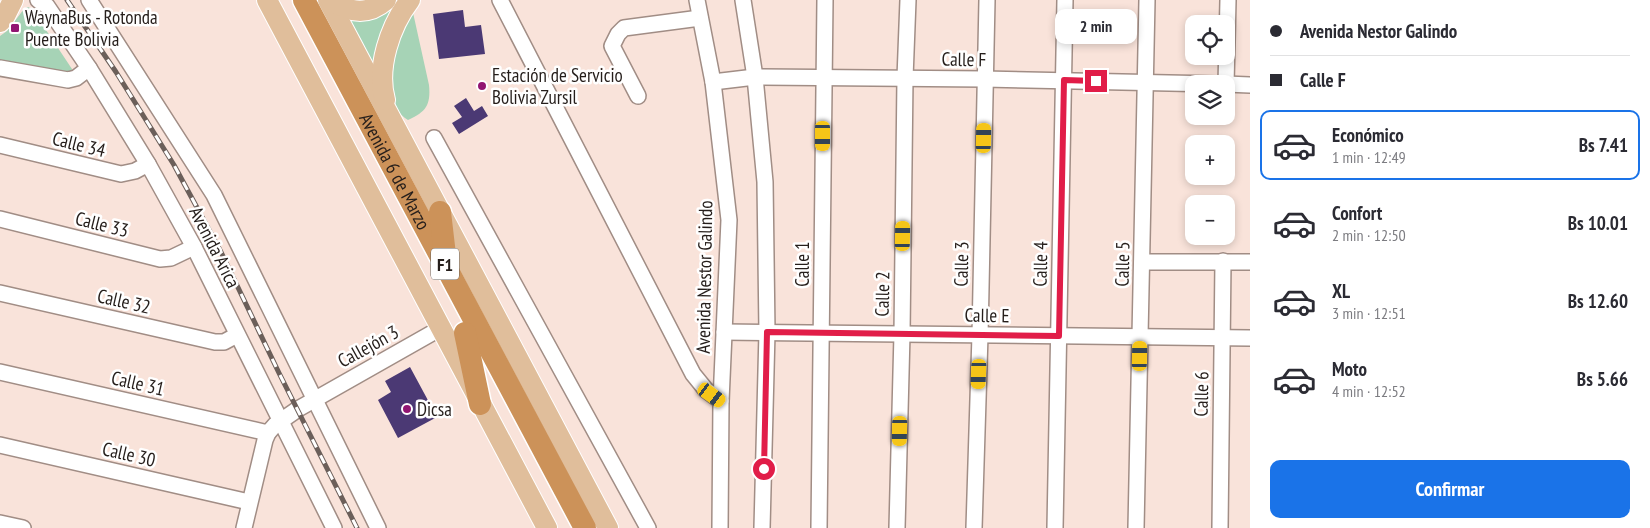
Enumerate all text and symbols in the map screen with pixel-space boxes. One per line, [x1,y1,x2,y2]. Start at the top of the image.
place label: WaynaBus - Rotonda Puente Bolivia [25,5,158,51]
callout: 2 min [1055,8,1137,44]
map controls [1185,15,1235,245]
button: locate [1185,15,1235,65]
text: 2 min [1080,16,1112,36]
text: Avenida Nestor Galindo [1300,19,1457,43]
marker: WaynaBus - Rotonda Puente Bolivia [9,22,21,34]
street label: Calle F [941,47,987,71]
place label: Estación de Servicio Bolivia Zursil [492,63,623,109]
text: Calle F [1300,68,1346,92]
route end [1085,70,1107,92]
button: layers [1185,75,1235,125]
marker: Estación de Servicio Bolivia Zursil [476,80,488,92]
street label: Avenida 6 de Marzo [354,109,436,234]
car [815,121,830,151]
car [976,123,991,153]
icon: car [1272,123,1317,168]
text: Económico [1332,123,1404,147]
street label: Calle 34 [50,126,108,162]
text: Bs 7.41 [1579,133,1628,157]
button: + [1185,135,1235,185]
text: 1 min · 12:49 [1332,147,1406,167]
button: − [1185,195,1235,245]
street label: Avenida Nestor Galindo [691,200,717,354]
icon: car [1272,201,1317,246]
text: Confort [1332,201,1382,225]
street label: Avenida Arica [184,202,246,292]
street label: Calle 33 [73,206,131,242]
text: Bs 10.01 [1568,211,1628,235]
car [895,221,910,251]
text: 2 min · 12:50 [1332,225,1406,245]
street label: Calle 1 [790,241,814,287]
street label: Calle 3 [949,241,973,287]
street label: Calle 4 [1028,241,1052,287]
street label: Calle 5 [1110,241,1134,287]
road number: F1 [431,248,459,280]
street label: Calle 2 [870,271,894,317]
icon: car [1272,279,1317,324]
text: XL [1332,279,1350,303]
street label: Calle 32 [95,283,153,319]
text: Bs 12.60 [1568,289,1628,313]
street label: Calle E [964,303,1010,327]
text: 3 min · 12:51 [1332,303,1406,323]
street label: Callejón 3 [333,320,403,372]
car [1132,341,1147,371]
icon: car [1272,357,1317,402]
text: Moto [1332,357,1367,381]
car [970,359,987,389]
street label: Calle 31 [109,365,167,401]
text: Bs 5.66 [1577,367,1628,391]
street label: Calle 6 [1189,371,1213,417]
car [695,380,728,410]
text: 4 min · 12:52 [1332,381,1406,401]
place label: Dicsa [417,397,452,421]
marker: Dicsa [401,403,413,415]
car [892,416,907,446]
street label: Calle 30 [100,436,158,472]
route start [753,458,775,480]
button: Confirmar [1270,460,1630,518]

